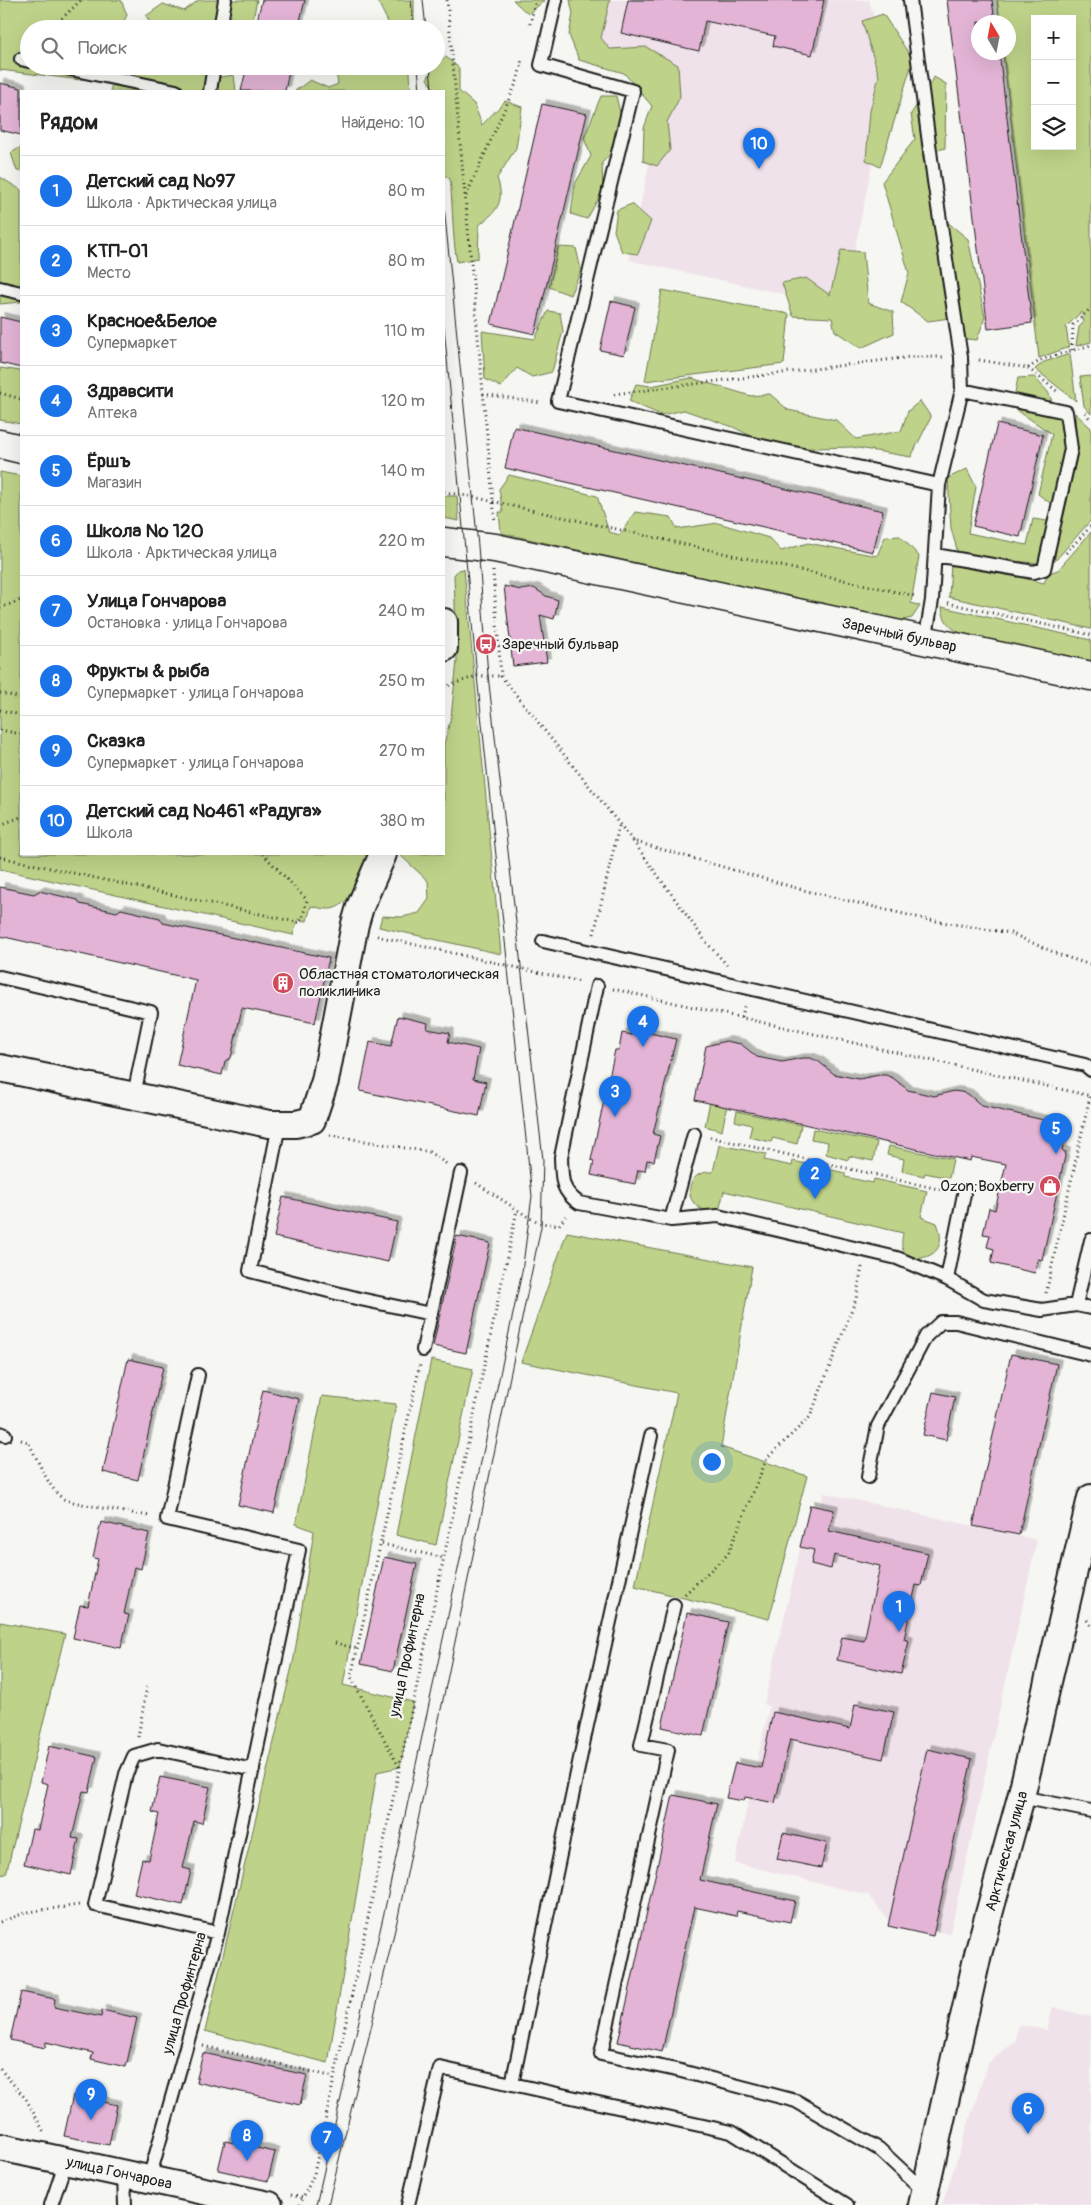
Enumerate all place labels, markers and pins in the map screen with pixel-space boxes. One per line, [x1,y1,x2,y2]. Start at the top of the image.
pin: 10 [743,128,775,169]
bus stop icon: Заречный бульвар [474,632,498,656]
place label: Заречный бульвар [502,635,619,654]
place label: Областная стоматологическая поликлиника [299,965,499,1001]
building icon: Областная стоматологическая поликлиника [271,971,295,995]
pin: 4 [627,1006,659,1047]
pin: 3 [599,1076,631,1117]
pin: 5 [1040,1113,1072,1154]
pin: 2 [799,1158,831,1199]
shop icon: Ozon;Boxberry [1038,1174,1062,1198]
place label: Ozon;Boxberry [940,1177,1035,1196]
pin: 1 [883,1591,915,1632]
pin: 9 [75,2079,107,2120]
pin: 6 [1012,2093,1044,2134]
pin: 8 [231,2120,263,2161]
pin: 7 [311,2122,343,2163]

